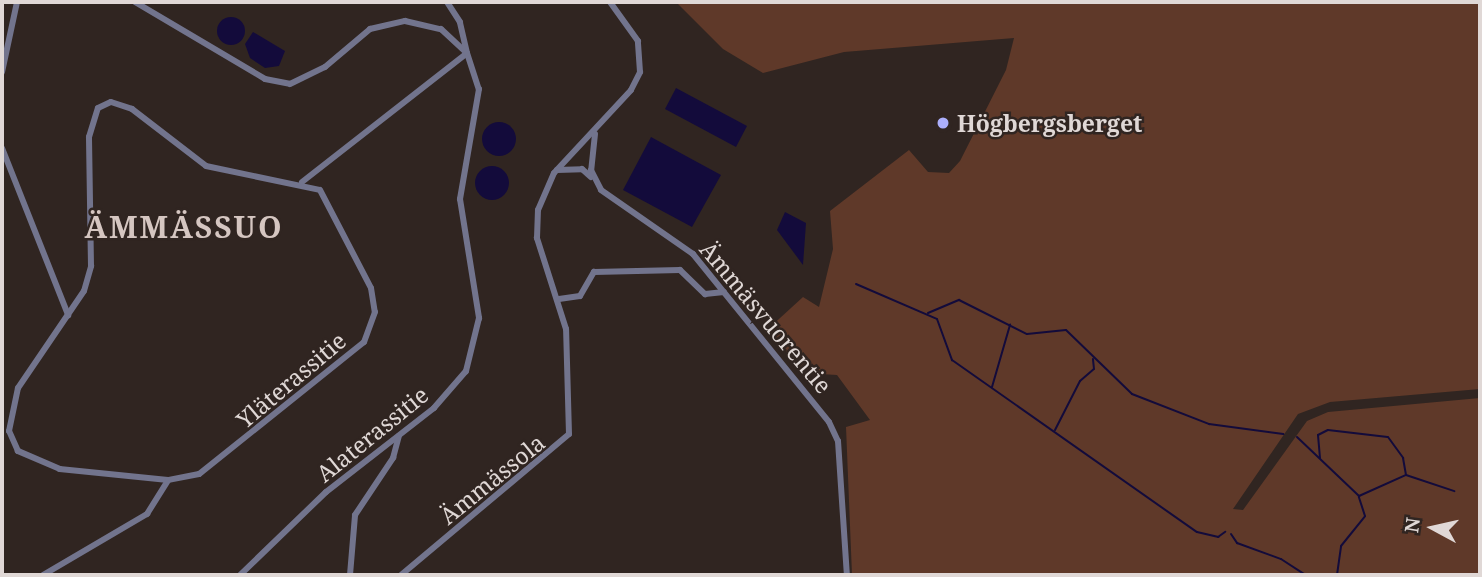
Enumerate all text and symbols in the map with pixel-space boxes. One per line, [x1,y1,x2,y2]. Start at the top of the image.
place label: Högbergsberget [957,109,1142,137]
marker: Högbergsberget [935,115,951,131]
district label: ÄMMÄSSUO [85,209,283,245]
street label: Ämmäsvuorentie [694,235,838,399]
street label: Yläterassitie [231,326,351,434]
street label: Alaterassitie [311,381,433,487]
street label: Ämmässola [434,428,550,530]
north arrow [1398,493,1468,563]
text: N [1398,516,1426,534]

